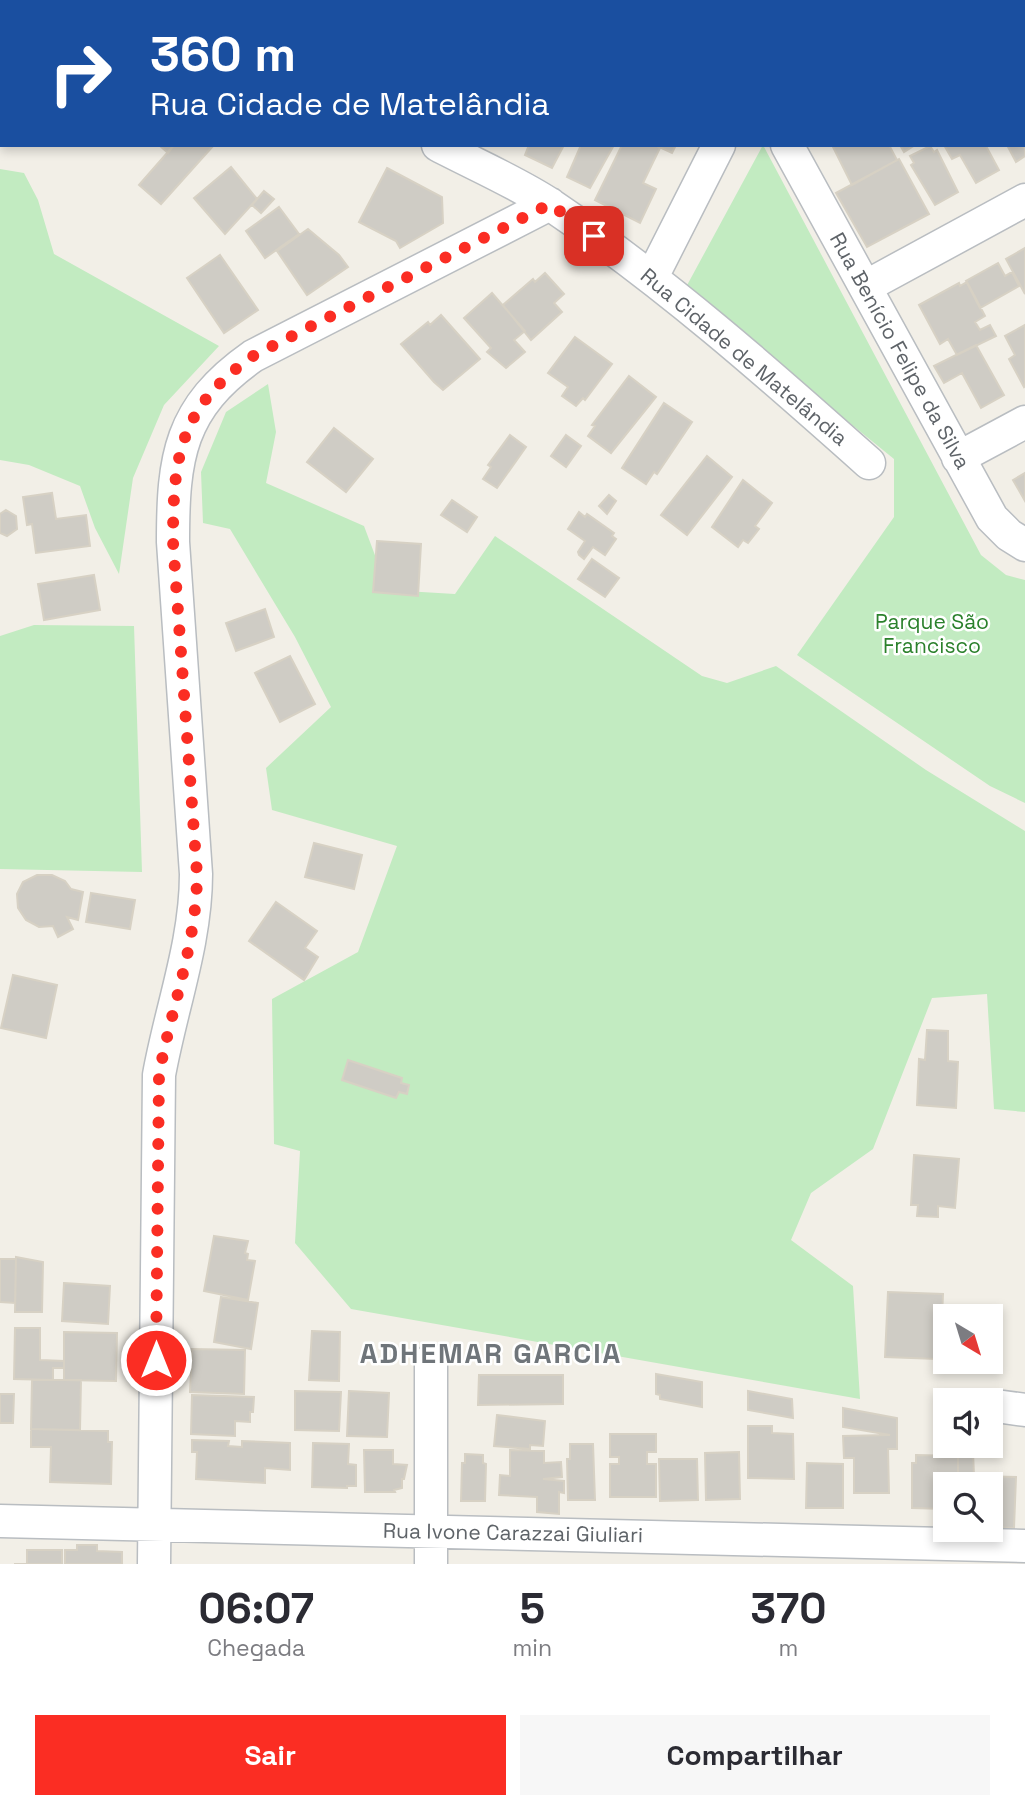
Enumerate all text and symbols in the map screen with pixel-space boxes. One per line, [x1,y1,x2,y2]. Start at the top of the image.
text: 360 m [150,23,296,85]
icon: right [35,28,126,119]
text: Rua Cidade de Matelândia [150,84,550,124]
pin [564,206,624,266]
icon: arrive [575,217,613,255]
street label: Rua Benício Felipe da Silva [824,228,977,474]
street label: Rua Cidade de Matelândia [635,262,853,451]
park label: Parque São Francisco [875,608,989,659]
north arrow [933,1304,1003,1374]
map controls [933,1304,1003,1542]
position arrow [119,1323,193,1397]
district label: ADHEMAR GARCIA [360,1335,622,1371]
button: sound [933,1388,1003,1458]
button: search [933,1472,1003,1542]
street label: Rua Ivone Carazzai Giuliari [383,1517,643,1548]
text: 06:07 [199,1582,314,1635]
text: 5 [520,1582,545,1635]
text: 370 [751,1582,826,1635]
text: Chegada [207,1633,305,1663]
text: min [512,1633,552,1663]
text: m [779,1633,798,1663]
button: Sair [35,1715,506,1795]
button: Compartilhar [520,1715,990,1795]

